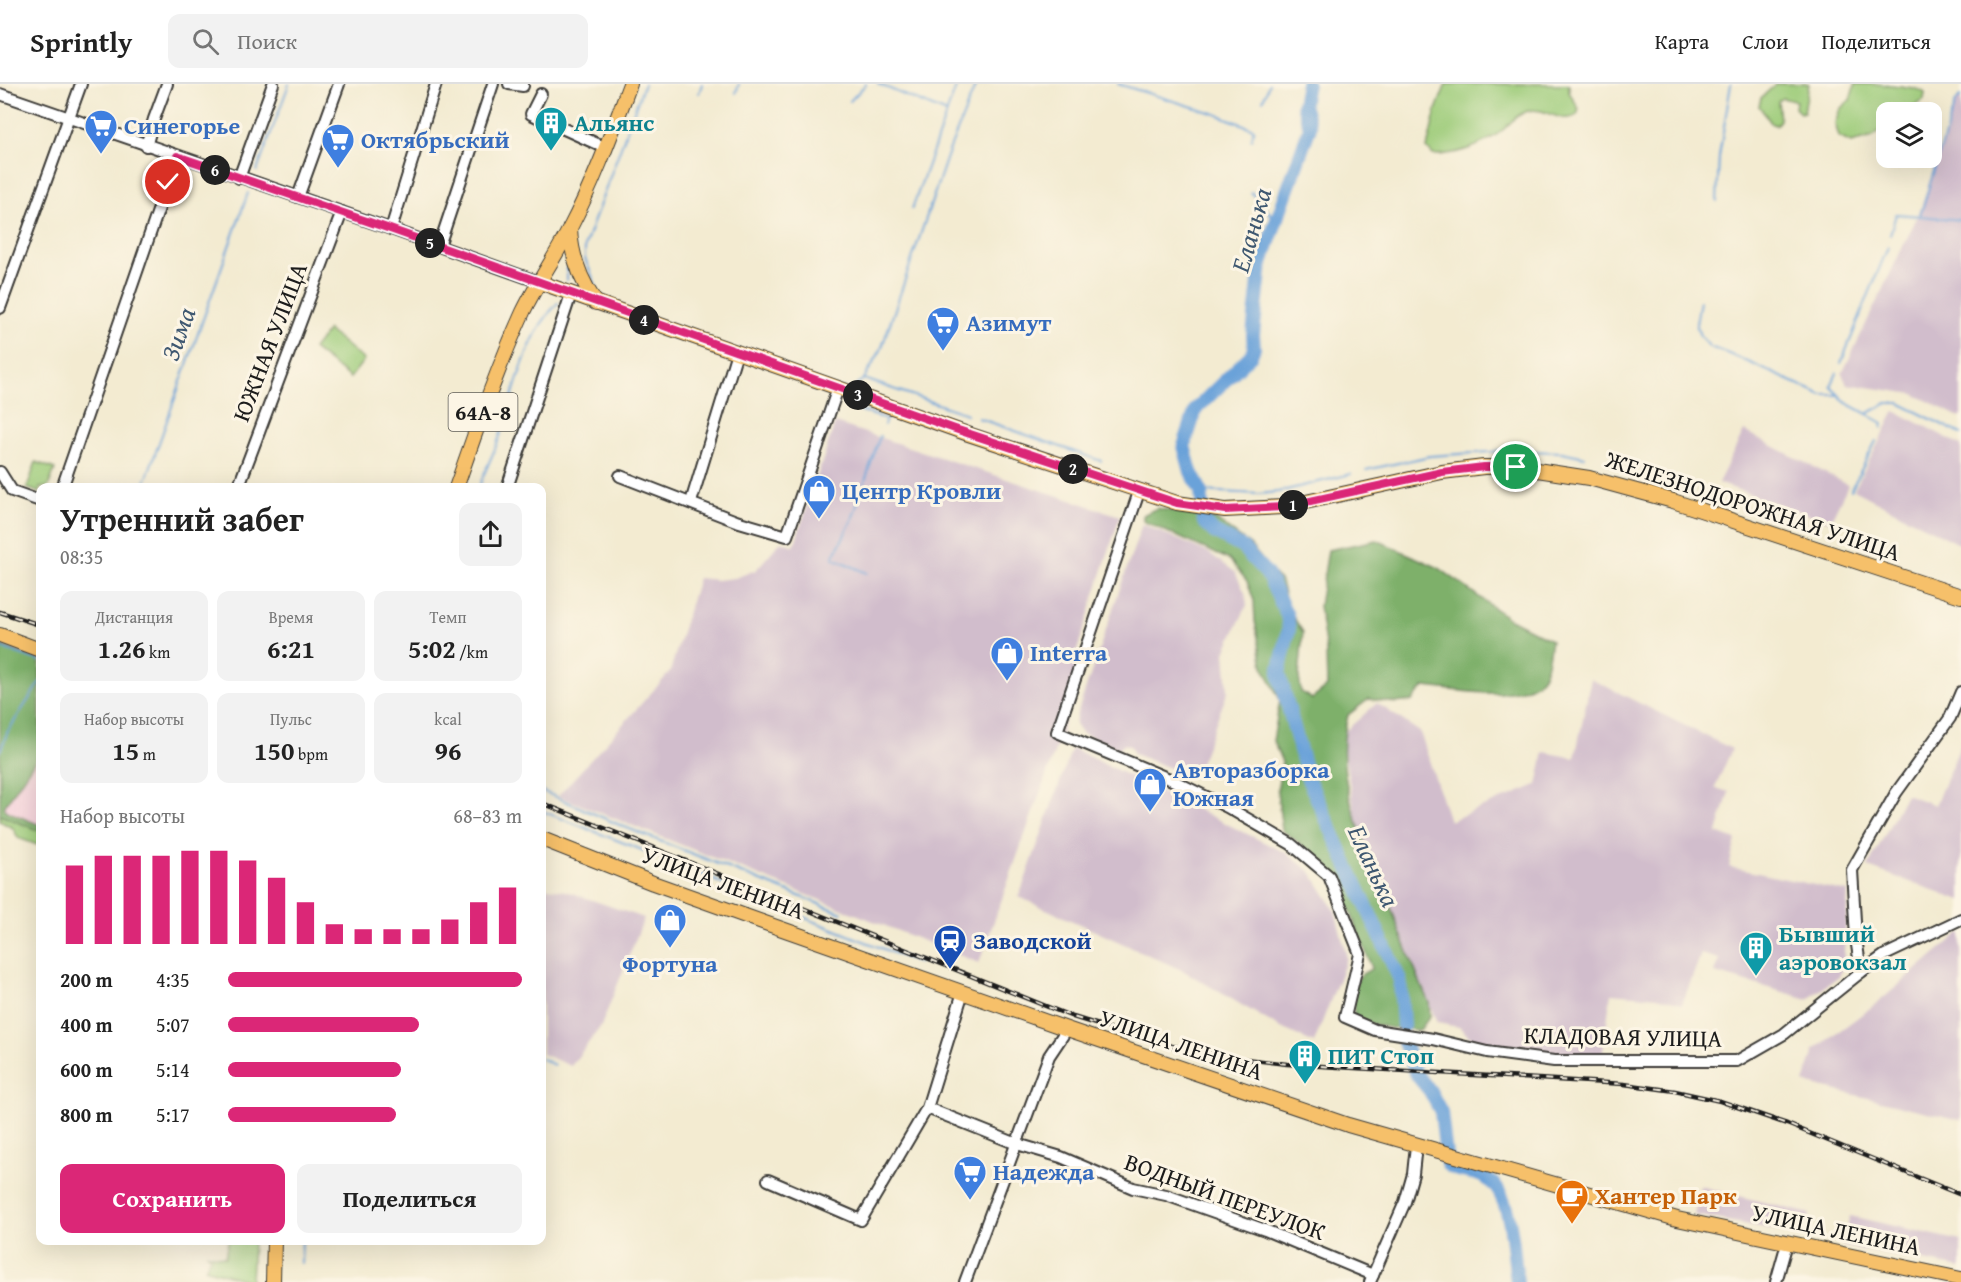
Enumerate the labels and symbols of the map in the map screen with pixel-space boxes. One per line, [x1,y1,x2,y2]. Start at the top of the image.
building icon: Альянс [533,105,569,152]
place label: Альянс [574,105,654,140]
supermarket icon: Синегорье [83,108,119,155]
place label: Синегорье [124,108,241,143]
supermarket icon: Октябрьский [320,122,356,169]
place label: Октябрьский [361,122,510,157]
pin: 6 [200,155,230,185]
pin [142,156,193,207]
water label: Еланька [1220,183,1281,278]
pin: 5 [415,228,445,258]
street label: ЮЖНАЯ УЛИЦА [223,257,316,426]
water label: Зима [150,302,205,366]
pin: 4 [629,305,659,335]
supermarket icon: Азимут [925,305,961,352]
place label: Азимут [966,305,1052,340]
pin: 3 [843,380,873,410]
road number: 64А-8 [448,393,518,431]
pin [1490,441,1541,492]
street label: ЖЕЛЕЗНОДОРОЖНАЯ УЛИЦА [1600,441,1906,570]
pin: 2 [1058,454,1088,484]
shop icon: Центр Кровли [801,473,837,520]
place label: Центр Кровли [842,473,1001,508]
pin: 1 [1278,490,1308,520]
shop icon: Interra [989,635,1025,682]
place label: Interra [1030,635,1108,670]
place label: Авторазборка Южная [1173,752,1330,815]
shop icon: Авторазборка Южная [1132,766,1168,813]
water label: Еланька [1338,817,1410,913]
street label: УЛИЦА ЛЕНИНА [637,837,810,928]
shop icon: Фортуна [652,902,688,949]
place label: Бывший аэровокзал [1779,916,1907,979]
station icon: Заводской [932,923,968,970]
place label: Заводской [973,923,1092,958]
building icon: Бывший аэровокзал [1738,930,1774,977]
place label: Фортуна [622,946,718,981]
street label: УЛИЦА ЛЕНИНА [1094,1000,1268,1089]
street label: КЛАДОВАЯ УЛИЦА [1524,1017,1723,1056]
building icon: ПИТ Стоп [1287,1038,1323,1085]
place label: ПИТ Стоп [1328,1038,1434,1073]
street label: ВОДНЫЙ ПЕРЕУЛОК [1120,1144,1331,1249]
supermarket icon: Надежда [952,1154,988,1201]
place label: Надежда [993,1154,1095,1189]
cafe icon: Хантер Парк [1554,1178,1590,1225]
place label: Хантер Парк [1595,1178,1737,1213]
street label: УЛИЦА ЛЕНИНА [1749,1195,1924,1265]

